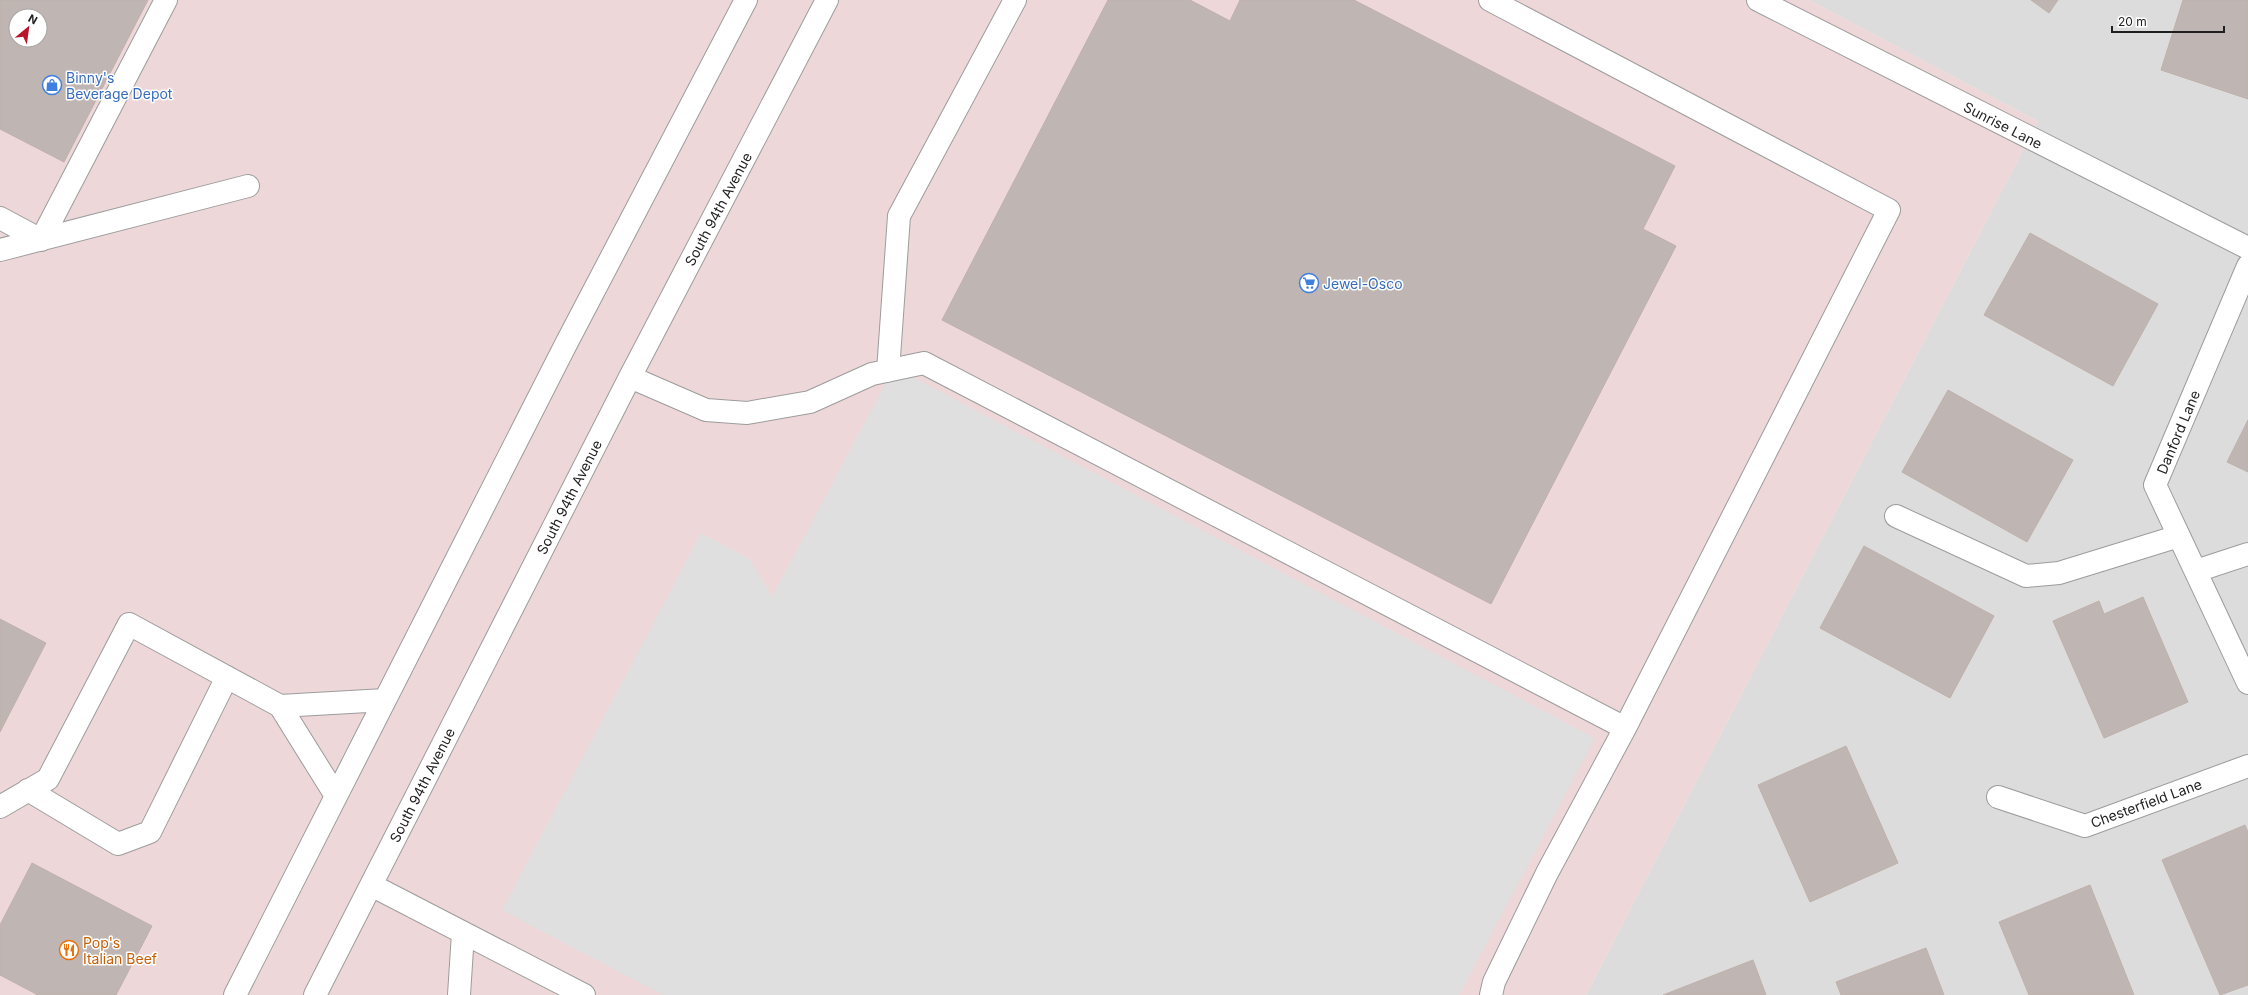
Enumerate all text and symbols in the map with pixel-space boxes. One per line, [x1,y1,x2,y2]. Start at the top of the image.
north arrow [8,8,48,48]
scale bar [2112,8,2224,34]
text: N [26,11,40,27]
text: 20 m [2118,14,2147,29]
place label: Binny's Beverage Depot [66,69,173,102]
shop icon: Binny's Beverage Depot [41,74,63,96]
street label: Sunrise Lane [1961,98,2045,152]
street label: South 94th Avenue [681,149,755,269]
supermarket icon: Jewel-Osco [1298,272,1320,294]
place label: Jewel-Osco [1323,275,1403,292]
street label: Danford Lane [2153,388,2203,476]
street label: South 94th Avenue [533,437,605,557]
street label: South 94th Avenue [386,725,458,845]
street label: Chesterfield Lane [2088,775,2204,831]
place label: Pop's Italian Beef [83,934,157,967]
restaurant icon: Pop's Italian Beef [58,939,80,961]

